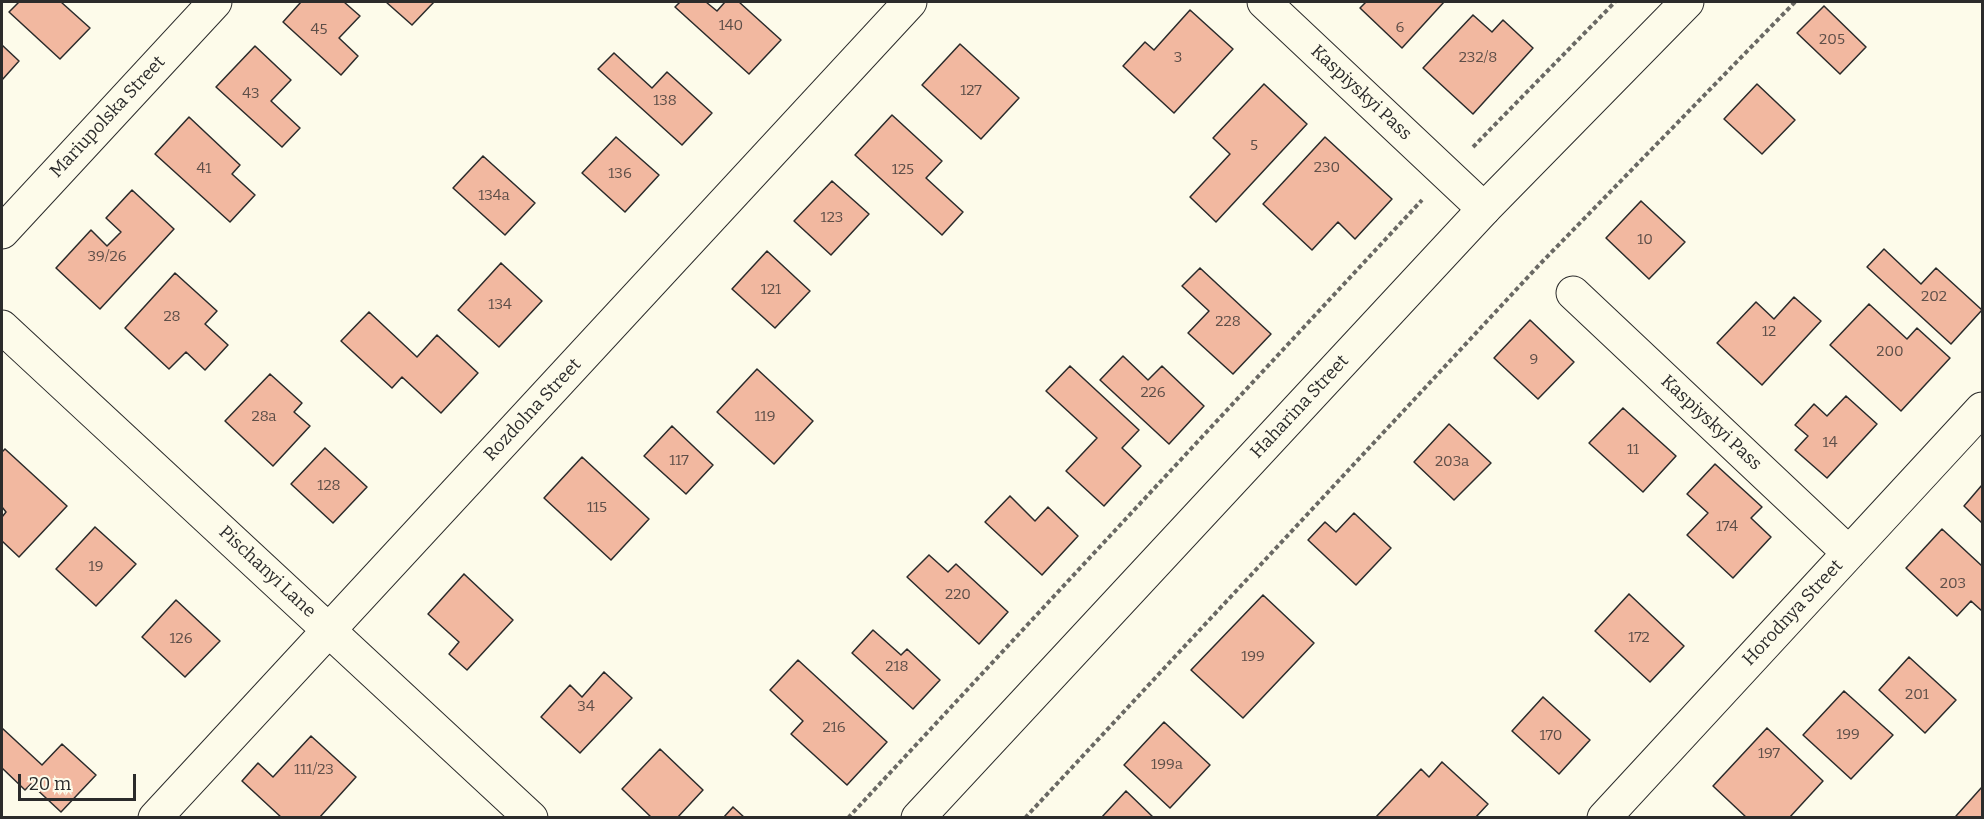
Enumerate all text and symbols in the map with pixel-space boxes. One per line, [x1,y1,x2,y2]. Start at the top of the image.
house number: 140 [719,17,743,35]
house number: 6 [1396,19,1404,37]
house number: 45 [311,21,327,39]
house number: 205 [1819,31,1845,49]
street label: Kaspiyskyi Pass [1306,41,1416,145]
house number: 3 [1174,49,1182,67]
house number: 232/8 [1459,49,1497,67]
street label: Mariupolska Street [46,52,170,182]
house number: 127 [960,82,982,100]
house number: 43 [242,85,260,103]
house number: 138 [653,92,677,110]
house number: 5 [1250,137,1258,155]
house number: 230 [1314,159,1340,177]
house number: 41 [197,160,211,178]
house number: 125 [892,161,914,179]
house number: 136 [608,165,632,183]
house number: 134а [478,187,510,205]
house number: 123 [821,209,843,227]
house number: 10 [1637,231,1653,249]
house number: 39/26 [87,248,127,266]
house number: 121 [761,281,781,299]
house number: 202 [1921,288,1947,306]
house number: 134 [488,296,512,314]
house number: 28 [163,308,181,326]
house number: 228 [1215,313,1241,331]
house number: 12 [1762,323,1776,341]
house number: 200 [1876,343,1904,361]
street label: Haharina Street [1247,351,1353,463]
house number: 9 [1530,351,1538,369]
street label: Rozdolna Street [480,354,586,466]
street label: Kaspiyskyi Pass [1656,371,1766,475]
house number: 226 [1140,384,1166,402]
house number: 28а [251,408,277,426]
house number: 119 [755,408,775,426]
house number: 14 [1823,434,1837,452]
house number: 11 [1627,441,1639,459]
house number: 117 [669,452,689,470]
house number: 203а [1435,453,1469,471]
house number: 128 [317,477,341,495]
house number: 115 [587,499,607,517]
house number: 174 [1716,518,1738,536]
street label: Pischanyi Lane [214,522,320,622]
street label: Horodnya Street [1738,555,1848,671]
house number: 19 [89,558,103,576]
house number: 203 [1940,575,1966,593]
house number: 220 [945,586,971,604]
house number: 172 [1628,629,1650,647]
house number: 126 [169,630,193,648]
house number: 199 [1241,648,1265,666]
house number: 218 [885,658,909,676]
house number: 201 [1905,686,1929,704]
house number: 34 [577,698,595,716]
house number: 216 [822,719,846,737]
house number: 199 [1836,726,1860,744]
house number: 170 [1540,727,1562,745]
house number: 197 [1758,745,1780,763]
house number: 199а [1151,756,1183,774]
house number: 111/23 [294,761,334,779]
scale bar [21,762,140,800]
text: 20 m [29,773,71,795]

